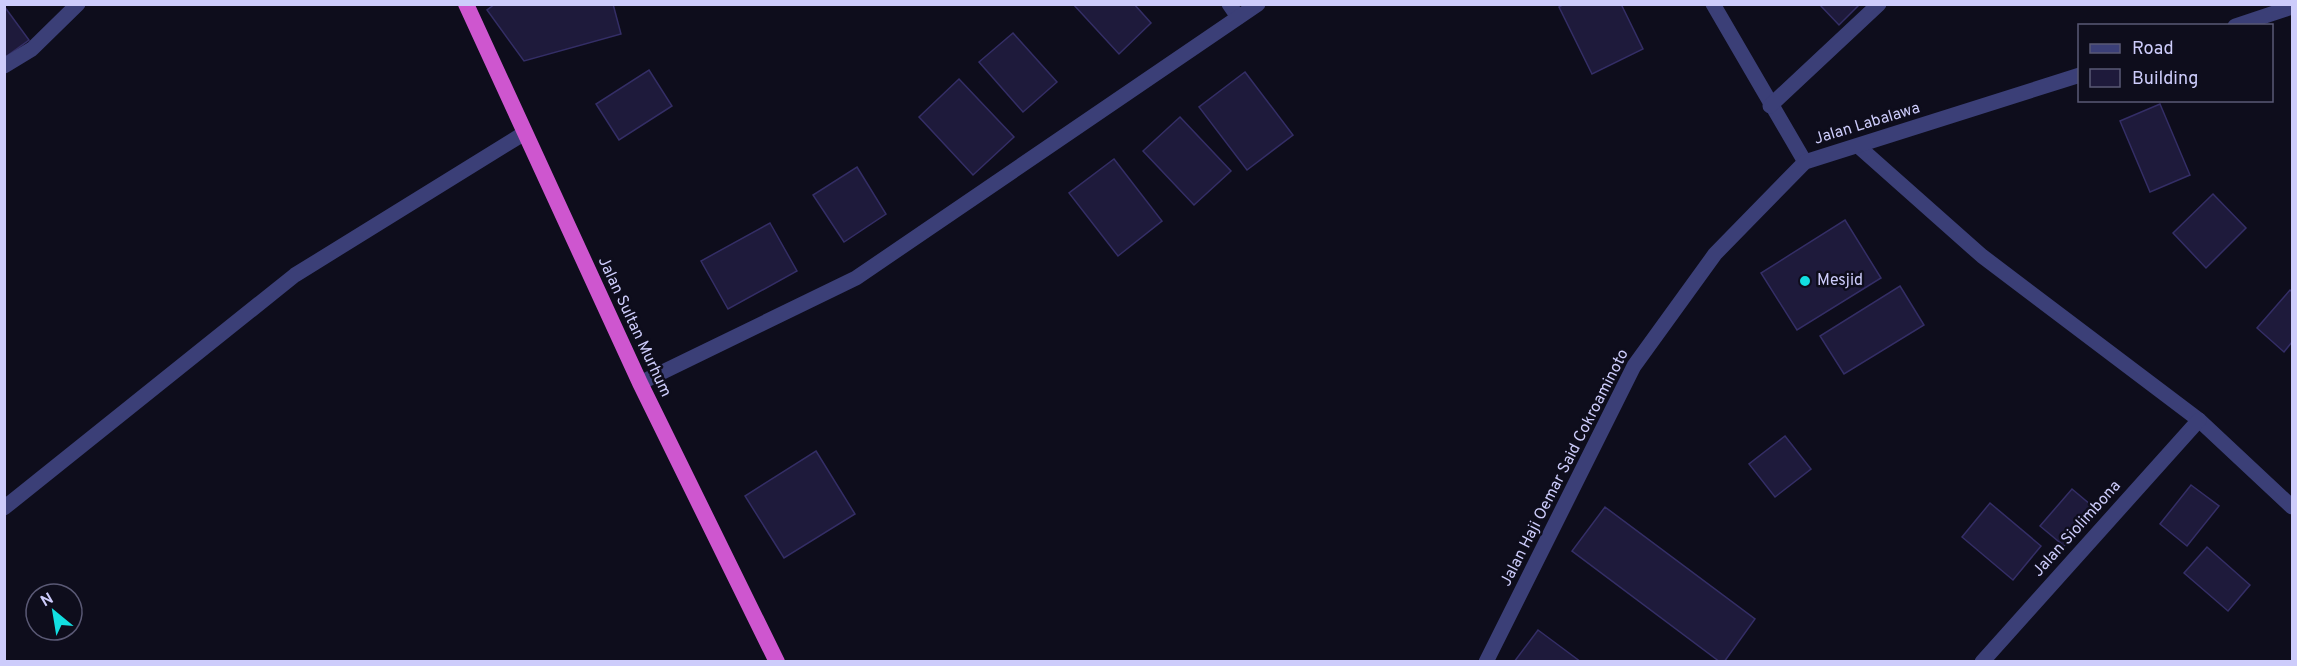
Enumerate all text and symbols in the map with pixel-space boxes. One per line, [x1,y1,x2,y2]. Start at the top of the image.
legend [2078,24,2273,102]
text: Road [2132,38,2174,61]
text: Building [2132,68,2198,91]
street label: Jalan Labalawa [1812,98,1922,150]
street label: Jalan Sultan Murhum [593,254,675,400]
place label: Mesjid [1817,271,1863,291]
marker: Mesjid [1798,274,1812,288]
street label: Jalan Haji Oemar Said Cokroaminoto [1496,346,1634,590]
street label: Jalan Siolimbona [2029,477,2125,581]
north arrow [24,582,84,642]
text: N [38,589,57,612]

